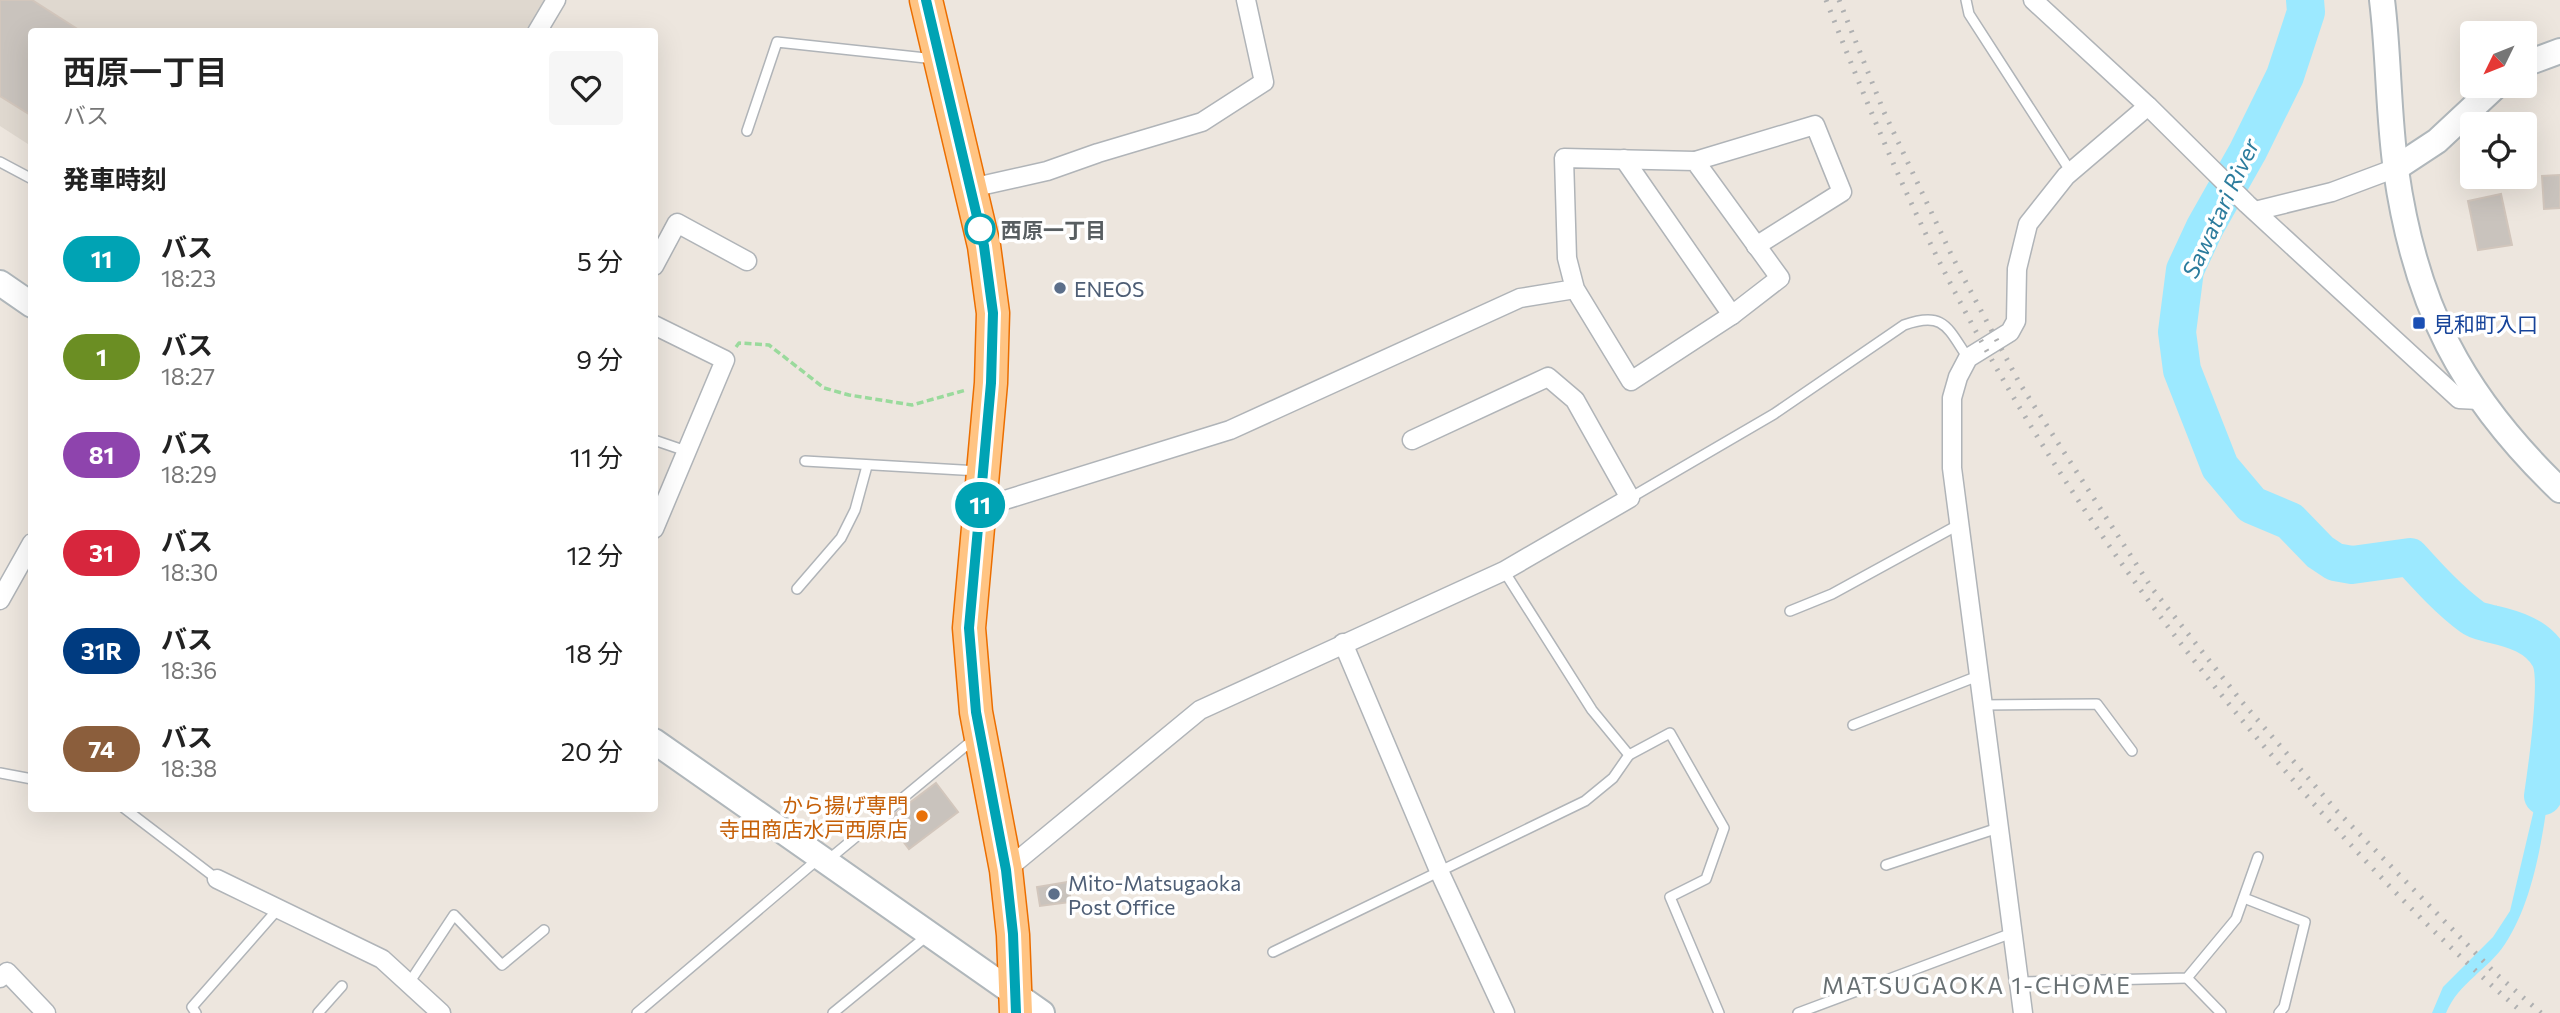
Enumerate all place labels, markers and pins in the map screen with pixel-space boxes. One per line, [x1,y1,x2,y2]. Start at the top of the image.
marker: 西原一丁目 [965,214,995,244]
place label: 西原一丁目 [1001,217,1106,242]
place label: ENEOS [1074,276,1144,301]
marker: ENEOS [1052,280,1068,296]
place label: 見和町入口 [2433,311,2538,336]
marker: 見和町入口 [2411,315,2427,331]
place label: から揚げ専門 寺田商店水戸西原店 [719,792,908,841]
marker: から揚げ専門 寺田商店水戸西原店 [914,808,930,824]
place label: Mito-Matsugaoka Post Office [1068,870,1241,919]
marker: Mito-Matsugaoka Post Office [1046,886,1062,902]

